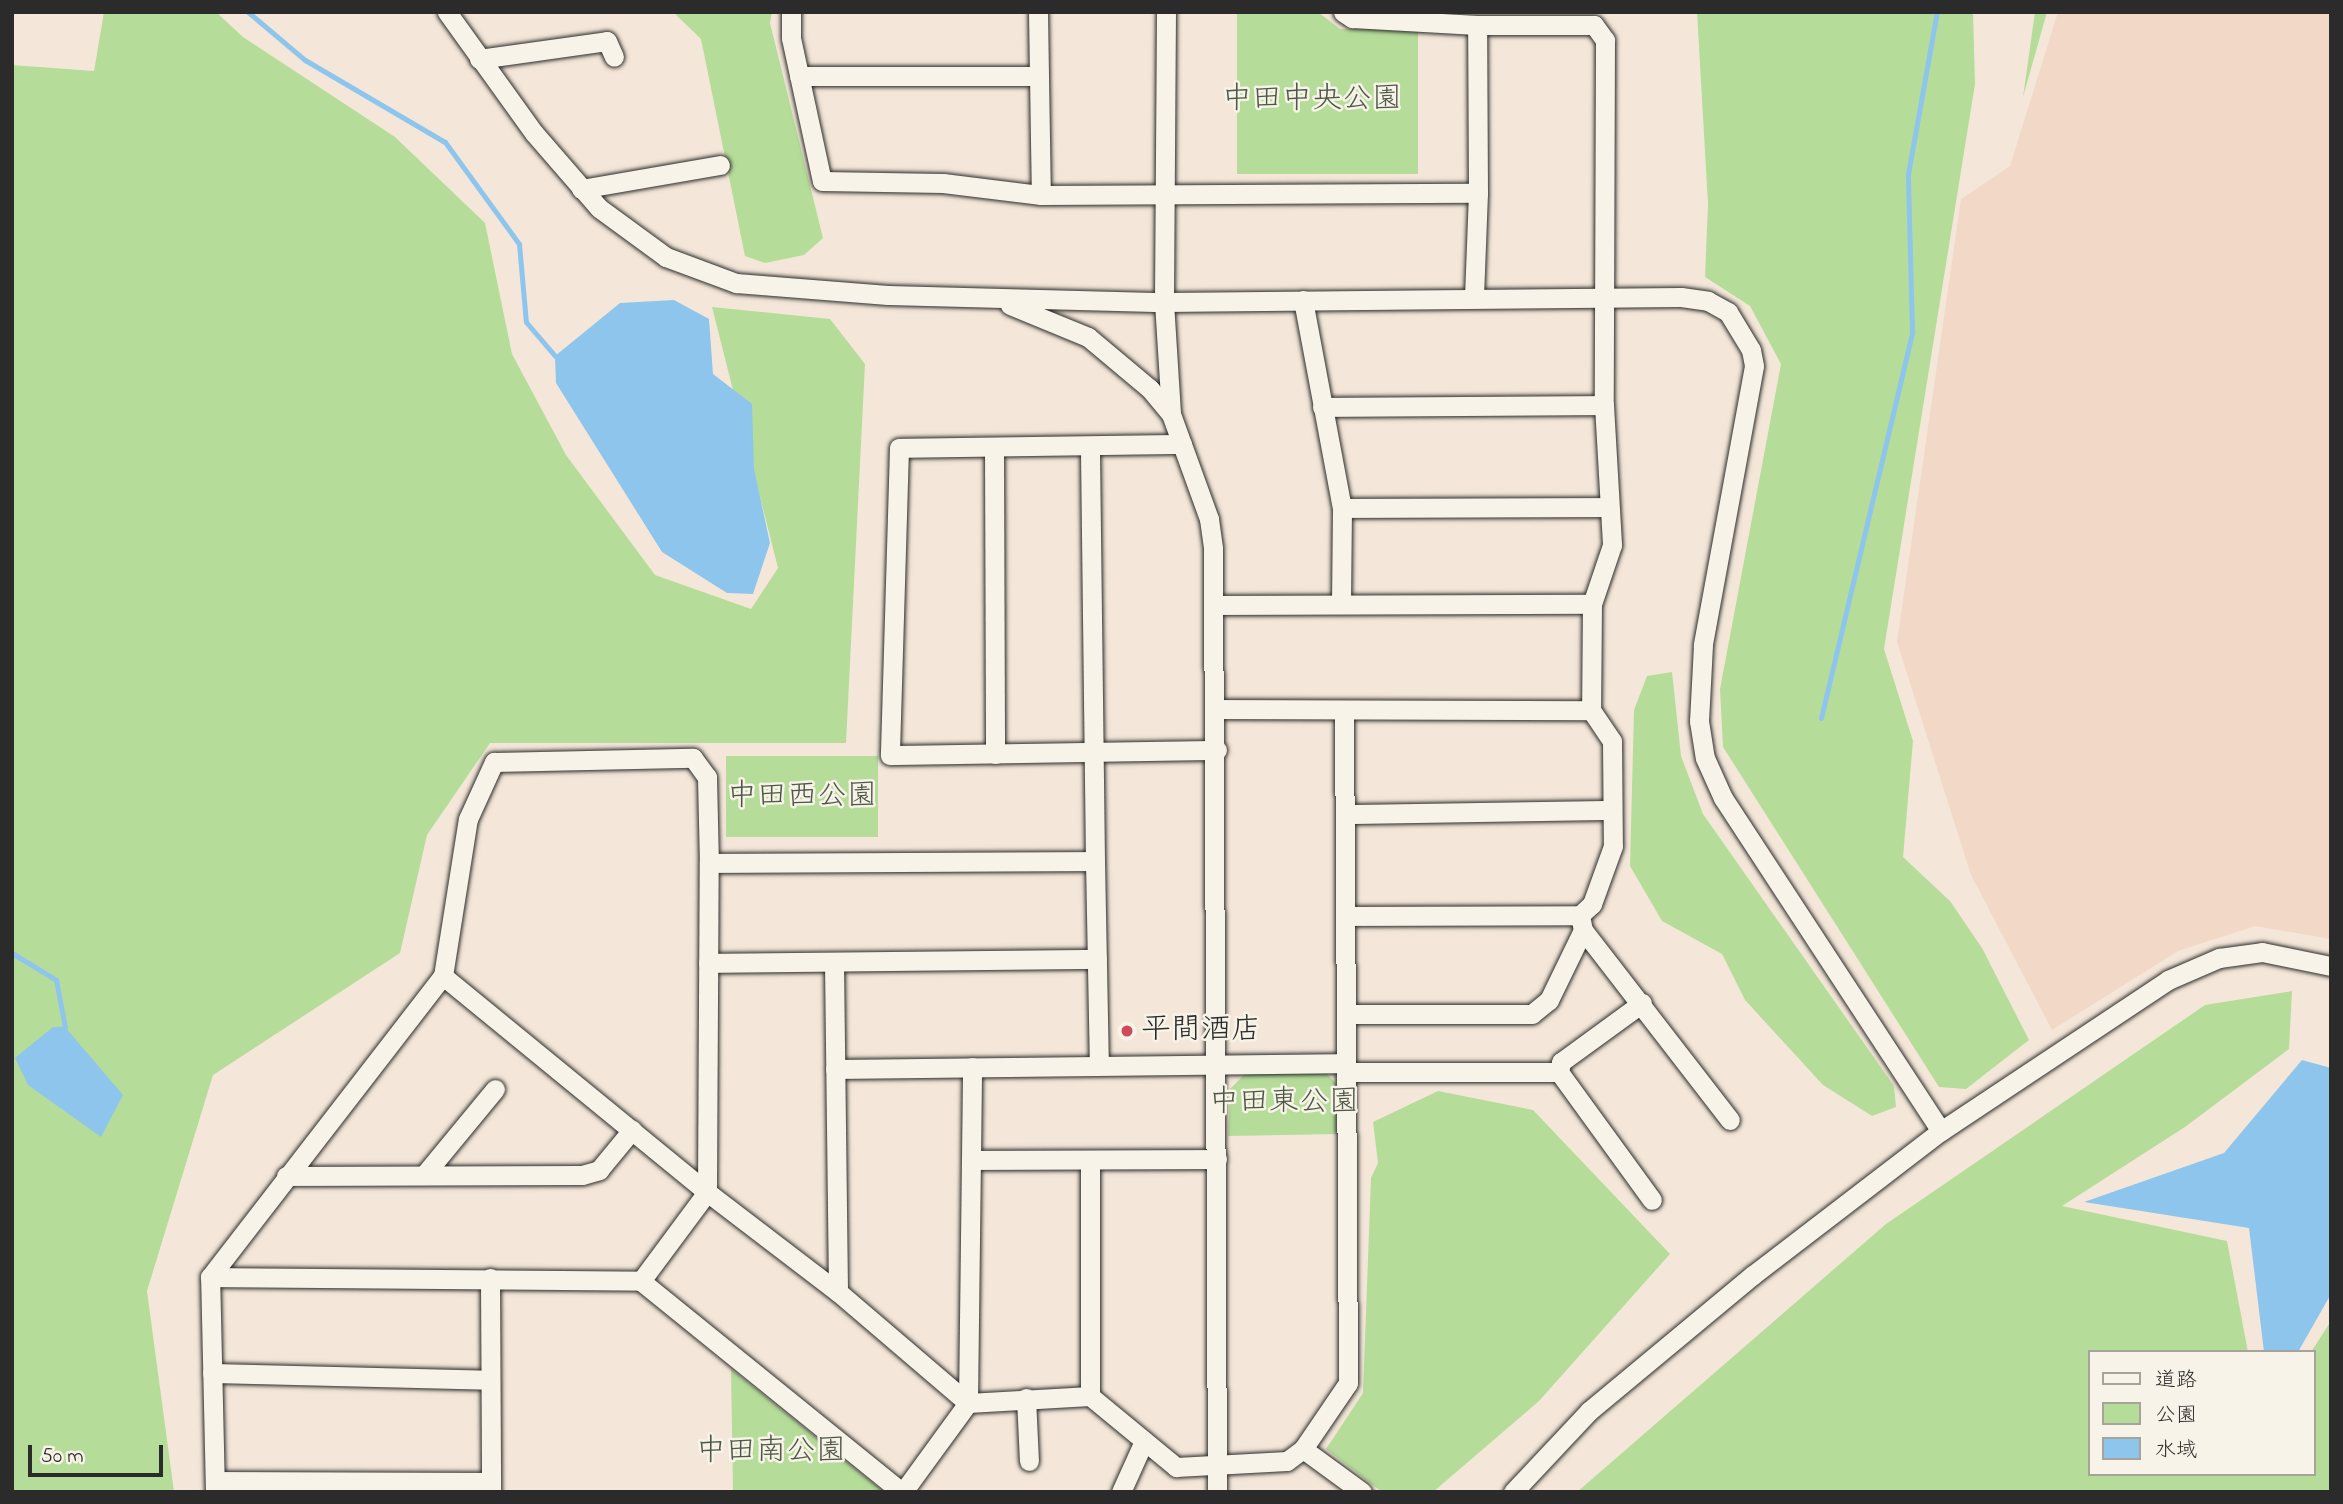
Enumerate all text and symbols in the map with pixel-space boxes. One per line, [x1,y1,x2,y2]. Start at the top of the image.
park label: 中田中央公園 [1222,82,1402,118]
park label: 中田西公園 [727,779,877,815]
place label: 平間酒店 [1141,1013,1261,1049]
marker: 平間酒店 [1119,1023,1135,1039]
park label: 中田東公園 [1209,1085,1359,1121]
legend [2088,1350,2315,1476]
text: 道路 [2155,1366,2197,1396]
text: 公園 [2155,1401,2197,1431]
scale bar [32,1430,166,1474]
park label: 中田南公園 [696,1434,846,1470]
text: 水域 [2155,1436,2197,1466]
text: 50 m [41,1442,84,1472]

